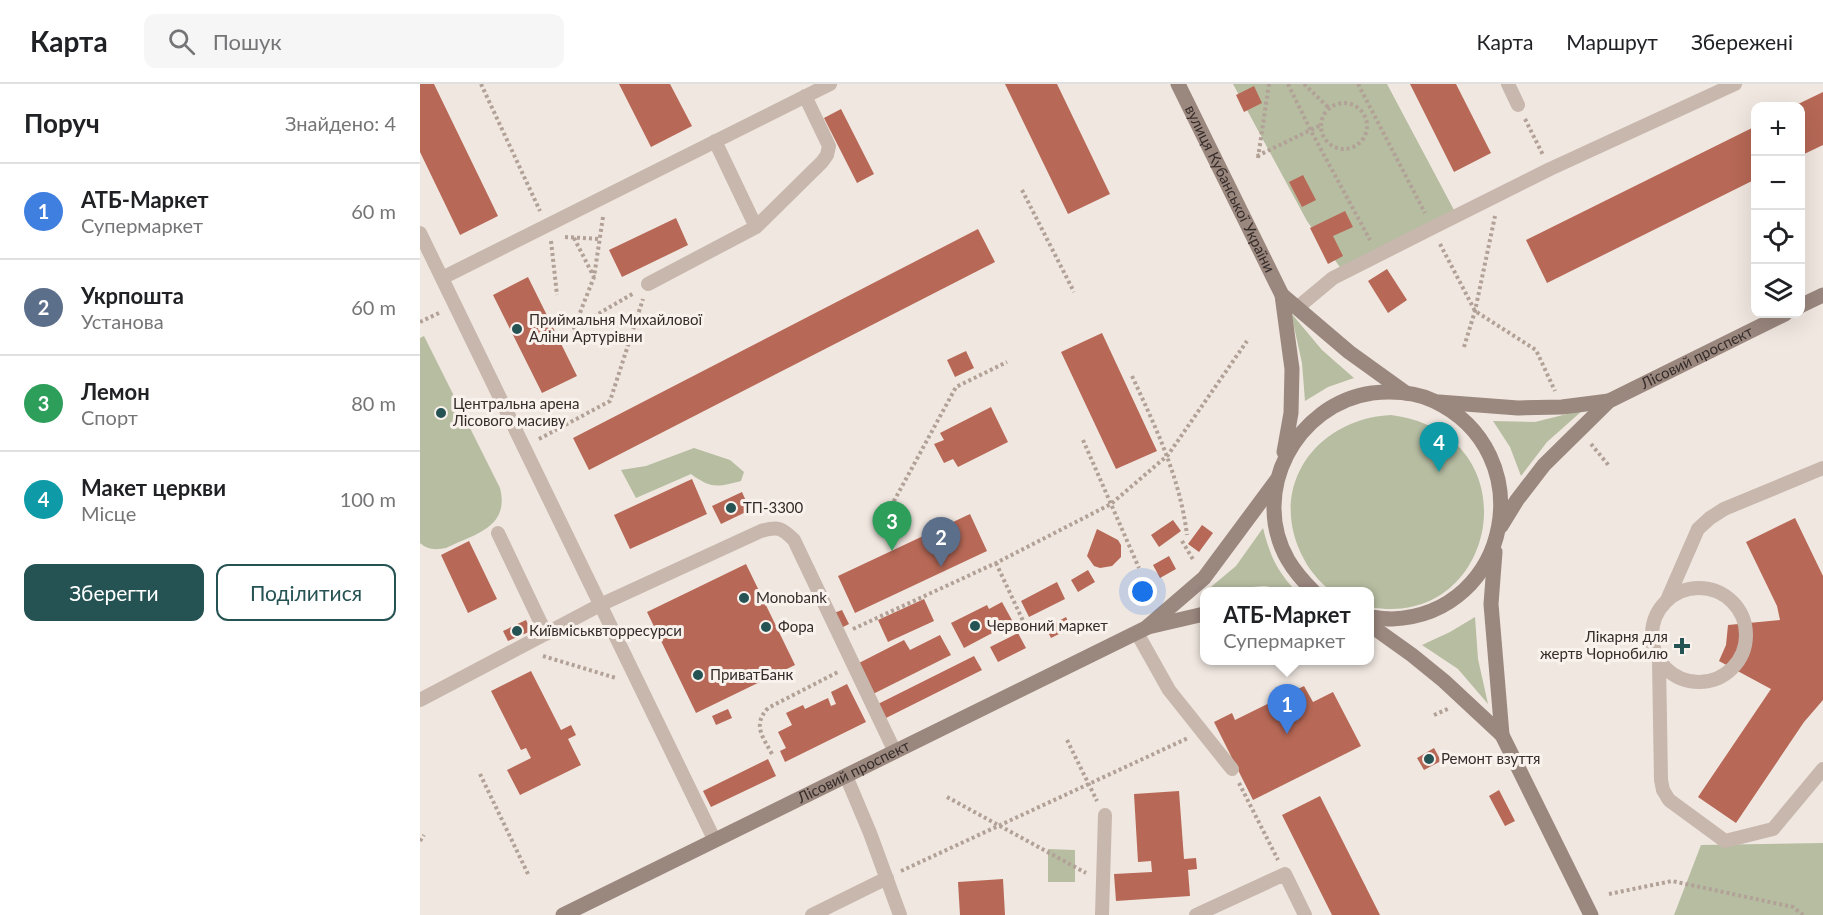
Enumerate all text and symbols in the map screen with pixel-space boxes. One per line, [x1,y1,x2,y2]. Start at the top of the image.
search box [144,14,564,68]
text: Карта [30,24,108,58]
icon: search [165,25,198,58]
text: Пошук [213,28,282,55]
text: Карта [1477,29,1533,54]
text: Маршрут [1566,29,1658,54]
text: Збережені [1691,29,1793,54]
street label: вулиця Кубанської України [1182,102,1279,275]
map controls [1751,102,1805,318]
button: + [1751,102,1805,156]
text: Поруч [24,107,100,139]
text: Знайдено: 4 [285,111,396,135]
button: − [1751,156,1805,210]
text: АТБ-Маркет [81,186,209,213]
text: 1 [38,199,49,223]
text: 60 m [351,199,396,223]
button: locate [1751,210,1805,264]
text: Супермаркет [81,213,203,237]
button: layers [1751,264,1805,318]
text: Укрпошта [81,282,184,309]
text: 2 [38,295,49,319]
text: 60 m [351,295,396,319]
text: Установа [81,309,164,333]
place label: Приймальня Михайлової Аліни Артурівни [529,310,702,345]
street label: Лісовий проспект [1637,321,1756,392]
marker: Приймальня Михайлової Аліни Артурівни [510,322,524,336]
text: Лемон [81,378,150,405]
text: 3 [38,391,49,415]
text: 80 m [351,391,396,415]
place label: Центральна арена Лісового масиву [452,394,579,429]
text: Спорт [81,405,138,429]
marker: Центральна арена Лісового масиву [434,406,448,420]
pin: 4 [1420,422,1458,472]
text: Макет церкви [81,474,226,501]
text: 4 [38,487,49,511]
text: 100 m [340,487,396,511]
place label: ТП-3300 [743,498,804,516]
text: Місце [81,501,136,525]
marker: ТП-3300 [724,501,738,515]
pin: 3 [872,502,912,551]
pin: 2 [922,518,960,567]
button: Зберегти [24,564,204,621]
button: Поділитися [216,564,396,621]
your location [1128,577,1157,606]
popup [1200,587,1374,665]
place label: Monobank [756,588,827,606]
marker: Monobank [737,591,751,605]
text: АТБ-Маркет [1223,601,1351,628]
place label: Червоний маркет [987,616,1108,634]
place label: Фора [778,617,814,635]
marker: Червоний маркет [968,619,982,633]
marker: Фора [759,620,773,634]
place label: Київміськвторресурси [529,621,682,639]
marker: Київміськвторресурси [510,624,524,638]
place label: Лікарня для жертв Чорнобилю [1540,627,1668,662]
text: Супермаркет [1223,628,1345,652]
marker: Лікарня для жертв Чорнобилю [1673,637,1691,655]
place label: ПриватБанк [710,665,793,683]
marker: ПриватБанк [691,668,705,682]
pin: 1 [1268,684,1306,734]
street label: Лісовий проспект [793,736,913,807]
place label: Ремонт взуття [1441,749,1540,767]
marker: Ремонт взуття [1422,752,1436,766]

